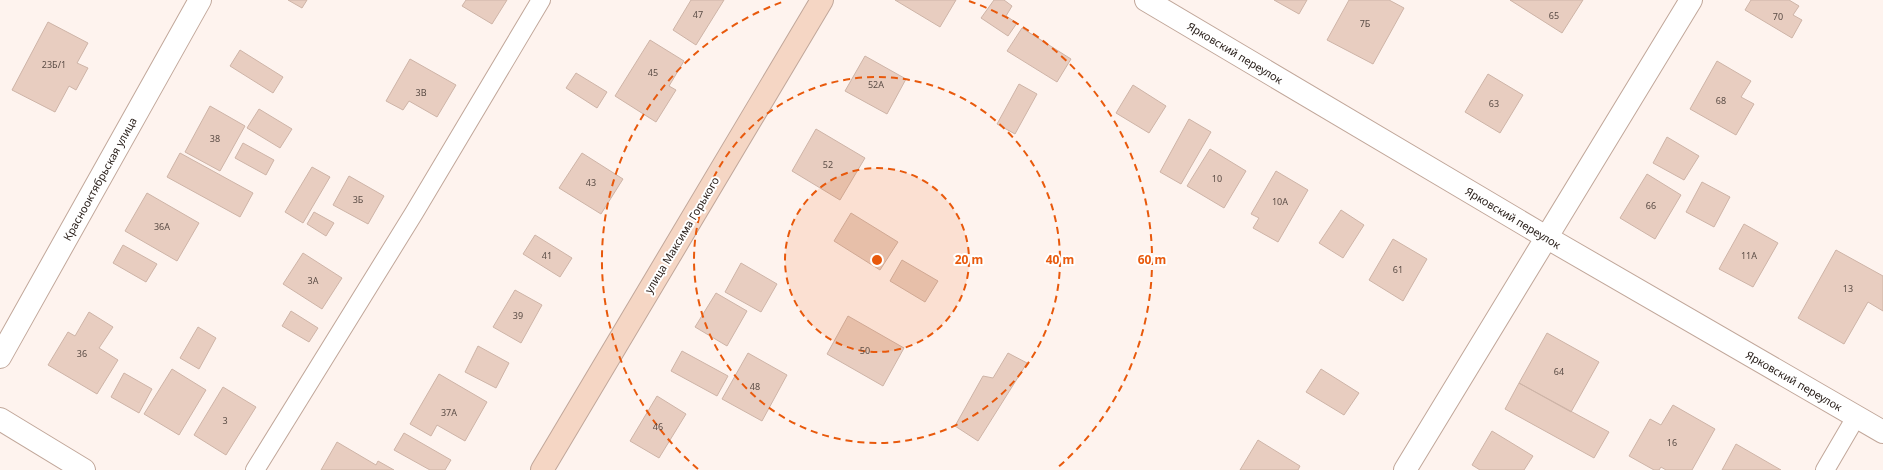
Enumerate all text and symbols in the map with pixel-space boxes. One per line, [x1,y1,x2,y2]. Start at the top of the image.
house number: 47 [693,8,703,21]
house number: 65 [1549,9,1559,22]
house number: 70 [1773,10,1783,23]
house number: 7Б [1360,17,1371,30]
street label: Ярковский переулок [1185,18,1286,87]
house number: 23Б/1 [42,58,66,71]
house number: 45 [648,66,658,79]
house number: 52А [868,78,884,91]
house number: 3В [416,86,427,99]
house number: 68 [1716,94,1726,107]
house number: 63 [1489,97,1499,110]
street label: Краснооктябрьская улица [59,114,140,243]
house number: 38 [210,132,220,145]
house number: 52 [823,158,833,171]
house number: 10 [1212,172,1222,185]
street label: улица Максима Горького [641,174,722,296]
house number: 43 [586,176,596,189]
street label: Ярковский переулок [1463,183,1564,252]
house number: 3Б [353,193,364,206]
house number: 10А [1272,195,1288,208]
house number: 66 [1646,199,1656,212]
house number: 36А [154,220,170,233]
house number: 41 [542,249,552,262]
house number: 11А [1741,249,1757,262]
text: 20 m [955,251,983,268]
text: 40 m [1046,251,1074,268]
text: 60 m [1138,251,1166,268]
centre of rings [870,253,884,267]
house number: 61 [1393,263,1403,276]
house number: 3А [308,274,319,287]
house number: 13 [1843,282,1853,295]
house number: 39 [513,309,523,322]
house number: 50 [860,344,870,357]
house number: 36 [77,347,87,360]
street label: Ярковский переулок [1743,347,1845,414]
house number: 64 [1554,365,1564,378]
house number: 48 [750,380,760,393]
house number: 37А [441,406,457,419]
house number: 3 [222,414,228,427]
house number: 46 [653,420,663,433]
house number: 16 [1667,436,1677,449]

